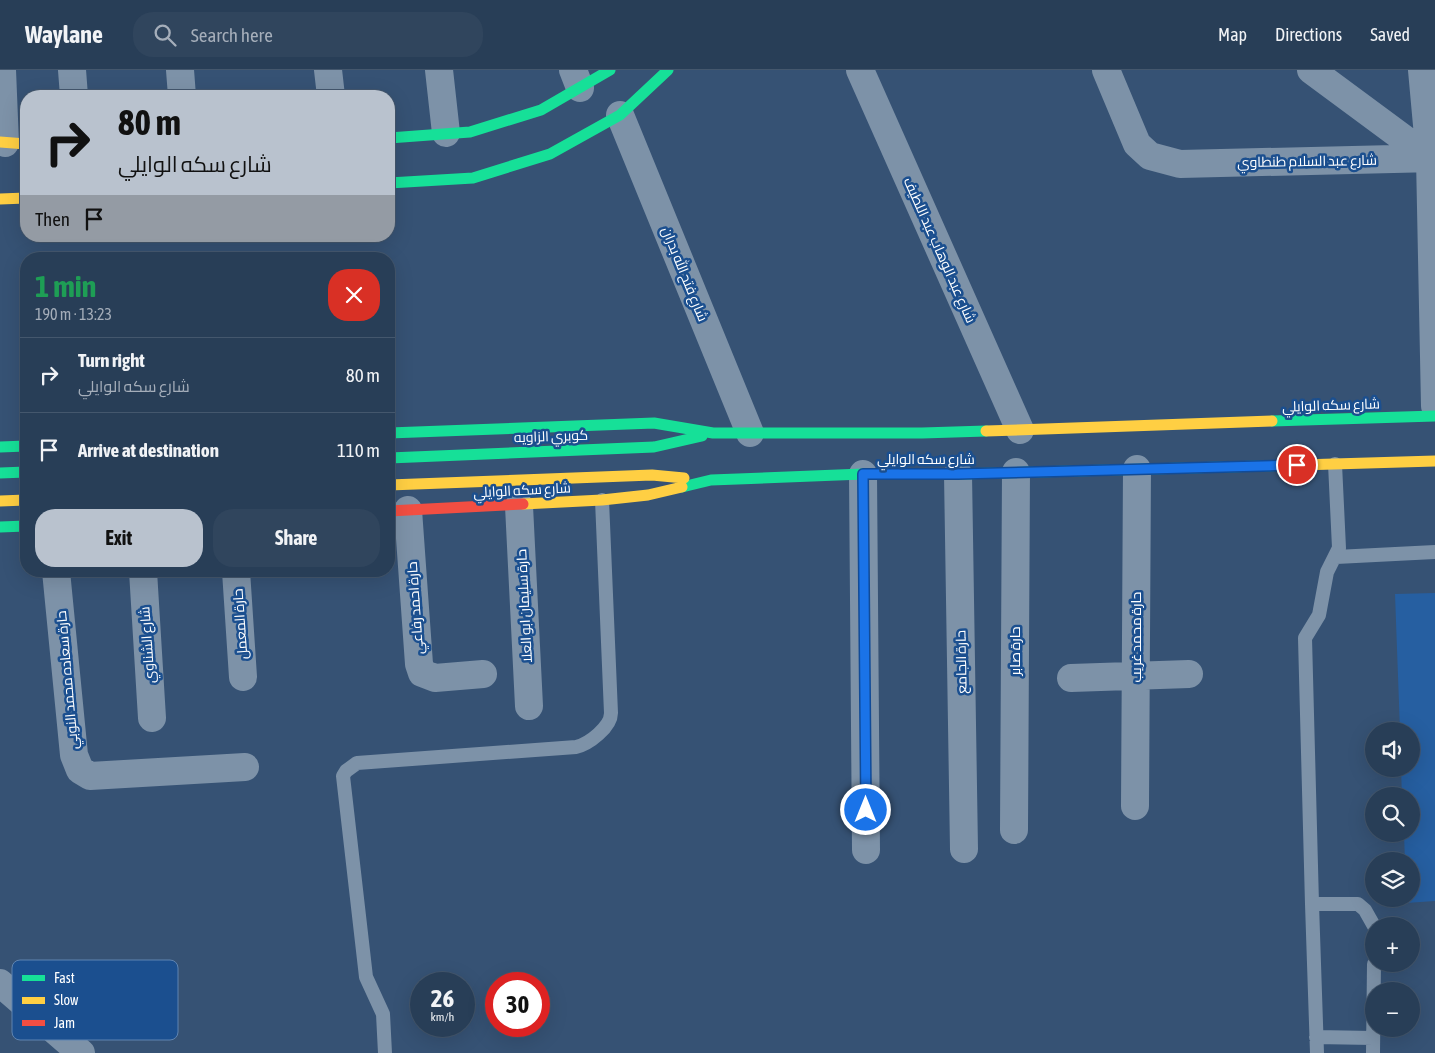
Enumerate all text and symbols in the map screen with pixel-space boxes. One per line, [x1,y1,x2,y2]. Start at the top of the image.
search box [133,12,483,57]
text: Waylane [25,21,103,48]
icon: search [151,21,179,49]
text: Search here [191,24,273,46]
text: Map [1218,24,1247,45]
text: Directions [1275,24,1342,45]
text: Saved [1370,24,1410,45]
text: 80 m [118,102,181,142]
icon: right [35,110,100,175]
text: شارع سكه الوايلي [118,151,272,177]
street label: شارع عبد السلام طنطاوي [1237,152,1377,174]
street label: شارع عبد الوهاب عبد اللطيف [900,175,979,326]
icon: arrive [80,205,108,233]
text: Then [35,208,70,230]
street label: شارع فتح الله بدران [658,224,712,324]
text: 1 min [35,269,96,303]
button: close [328,269,380,321]
text: 190 m · 13:23 [35,305,112,323]
text: Turn right [78,349,145,371]
icon: right [35,361,63,389]
text: 80 m [346,364,380,386]
text: شارع سكه الوايلي [78,377,190,395]
street label: شارع سكه الوايلي [1282,395,1380,419]
street label: كوبري الزاويه [514,427,589,449]
icon: arrive [35,436,63,464]
text: Arrive at destination [78,439,219,461]
text: 110 m [337,439,380,461]
pin [1276,444,1318,486]
street label: شارع سكه الوايلي [877,451,975,471]
icon: arrive [1283,451,1311,479]
street label: شارع سكه الوايلي [473,479,571,505]
button: Exit [35,509,203,567]
button: Share [213,509,380,567]
street label: حارة سليمان ابو العلا [513,549,535,663]
street label: حارة احمد رفاعي [404,561,430,655]
street label: حارة المعمل [230,588,250,660]
street label: حارة محمد غريب [1128,592,1144,682]
street label: شارع الشناوي [136,606,162,684]
street label: حارة سعاده محمد النوبي [53,610,85,750]
street label: حارة صابر [1007,626,1023,677]
street label: حارة الجامع [952,630,971,694]
map controls [1365,722,1420,1037]
button: sound [1365,722,1420,777]
position arrow [839,783,891,835]
button: search [1365,787,1420,842]
button: layers [1365,852,1420,907]
button: + [1365,917,1420,972]
legend [12,960,178,1040]
text: Fast [54,970,75,986]
speed limit sign: 30 [485,972,550,1037]
button: − [1365,982,1420,1037]
text: 26 [431,984,454,1012]
text: Slow [54,992,79,1008]
text: km/h [431,1010,454,1024]
text: Jam [54,1015,75,1031]

